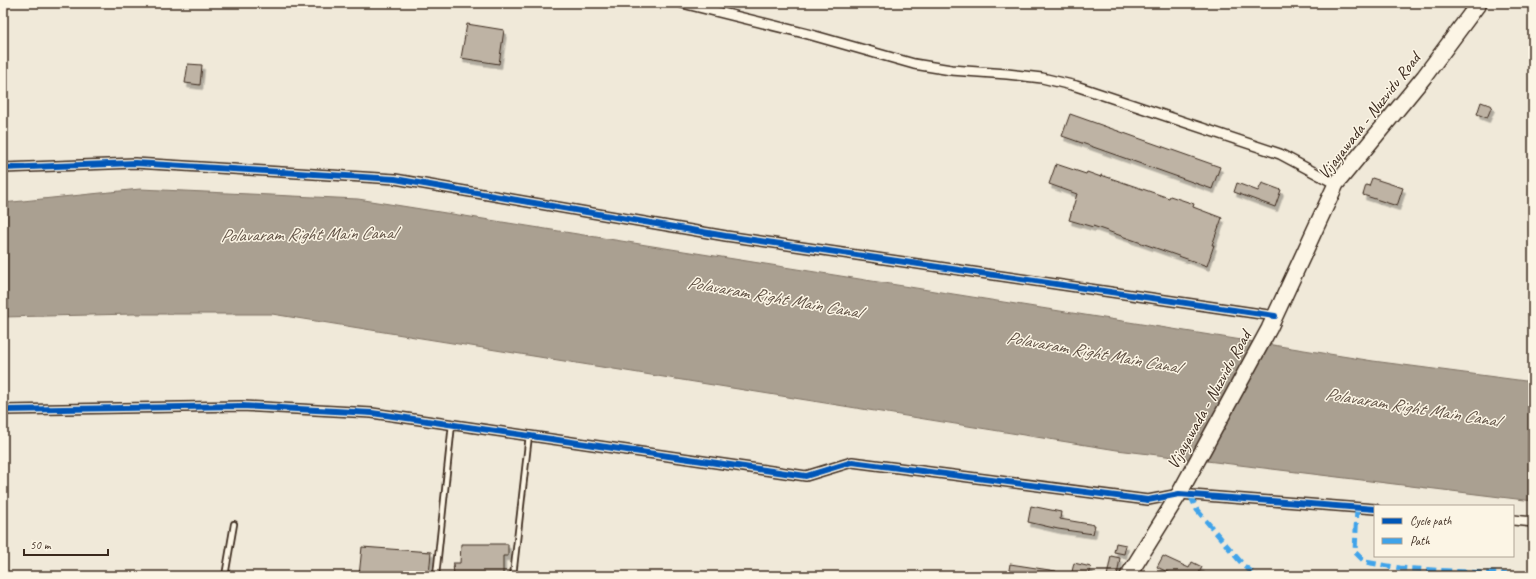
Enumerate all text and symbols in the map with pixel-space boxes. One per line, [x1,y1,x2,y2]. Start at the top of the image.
street label: Vijayawada - Nuzvidu Road [1313,47,1426,183]
water label: Polavaram Right Main Canal [220,221,402,247]
water label: Polavaram Right Main Canal [686,271,868,324]
street label: Vijayawada - Nuzvidu Road [1162,325,1257,473]
water label: Polavaram Right Main Canal [1005,326,1187,379]
water label: Polavaram Right Main Canal [1324,382,1506,432]
legend [1374,505,1514,557]
text: Cycle path [1410,513,1452,529]
scale bar [24,531,108,557]
text: Path [1410,533,1430,549]
text: 50 m [30,537,52,553]

